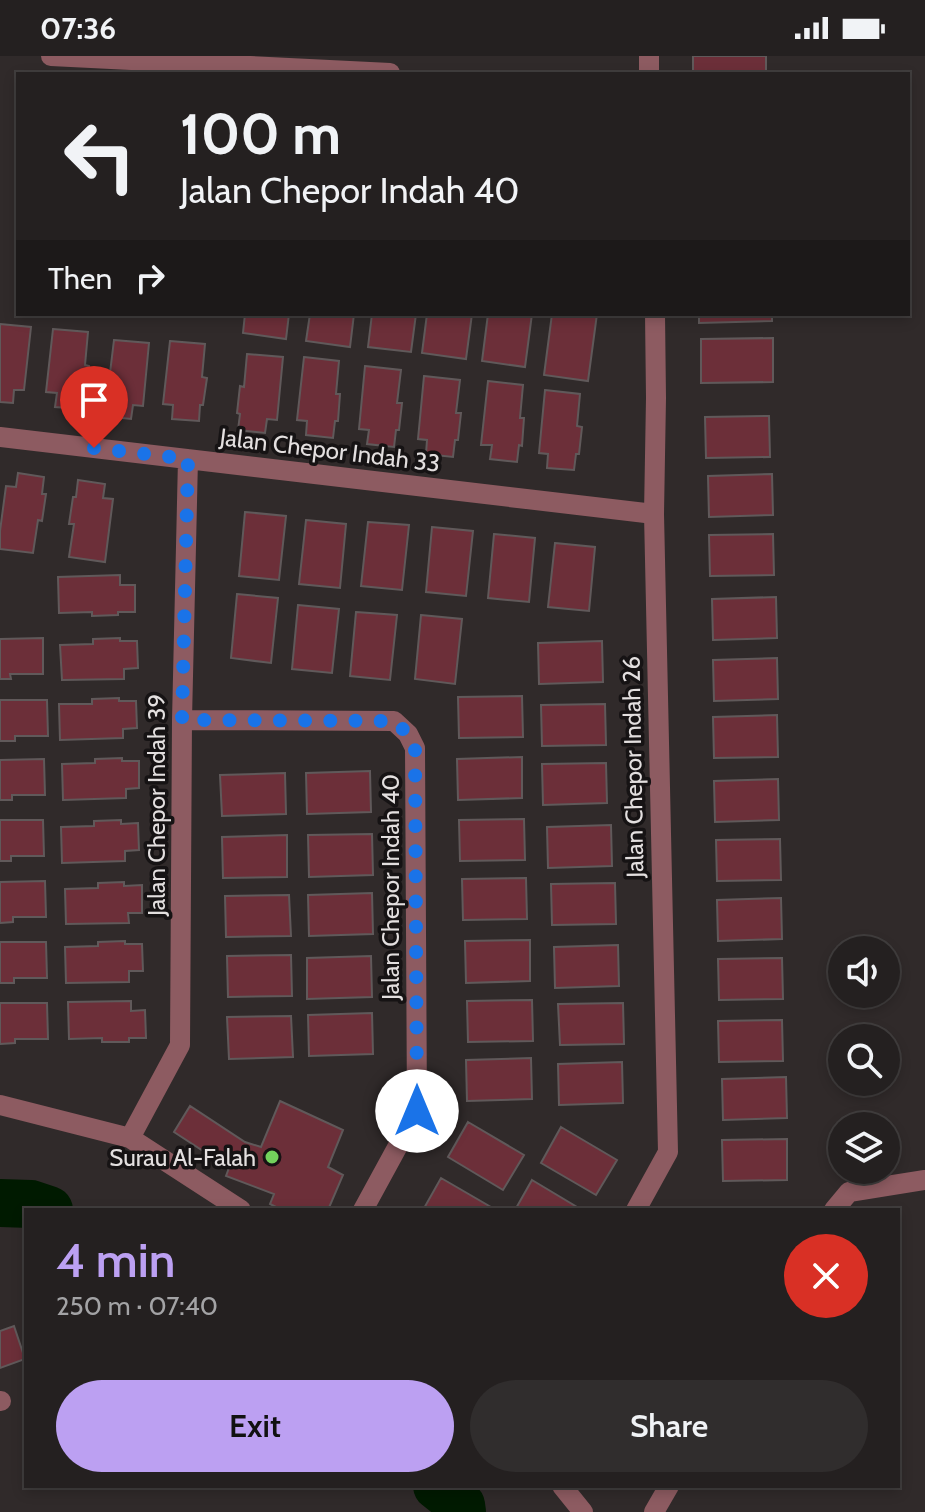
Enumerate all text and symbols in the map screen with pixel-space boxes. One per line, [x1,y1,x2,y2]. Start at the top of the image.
text: 07:36 [40,10,116,47]
text: 100 m [180,100,341,168]
icon: left [48,104,152,208]
text: Jalan Chepor Indah 40 [180,168,519,212]
icon: right [128,256,172,300]
text: Then [48,260,112,297]
pin [60,366,128,448]
icon: arrive [72,378,116,422]
street label: Jalan Chepor Indah 33 [217,422,442,478]
street label: Jalan Chepor Indah 26 [617,656,649,879]
street label: Jalan Chepor Indah 39 [142,694,171,917]
street label: Jalan Chepor Indah 40 [376,774,405,1001]
map controls [828,936,900,1184]
button: sound [828,936,900,1008]
button: search [828,1024,900,1096]
position arrow [375,1069,459,1153]
button: layers [828,1112,900,1184]
place label: Surau Al-Falah [109,1143,256,1172]
marker: Surau Al-Falah [263,1148,281,1166]
text: 4 min [56,1231,175,1289]
button: close [784,1234,868,1318]
text: 250 m · 07:40 [56,1290,218,1322]
button: Exit [56,1380,454,1472]
button: Share [470,1380,868,1472]

